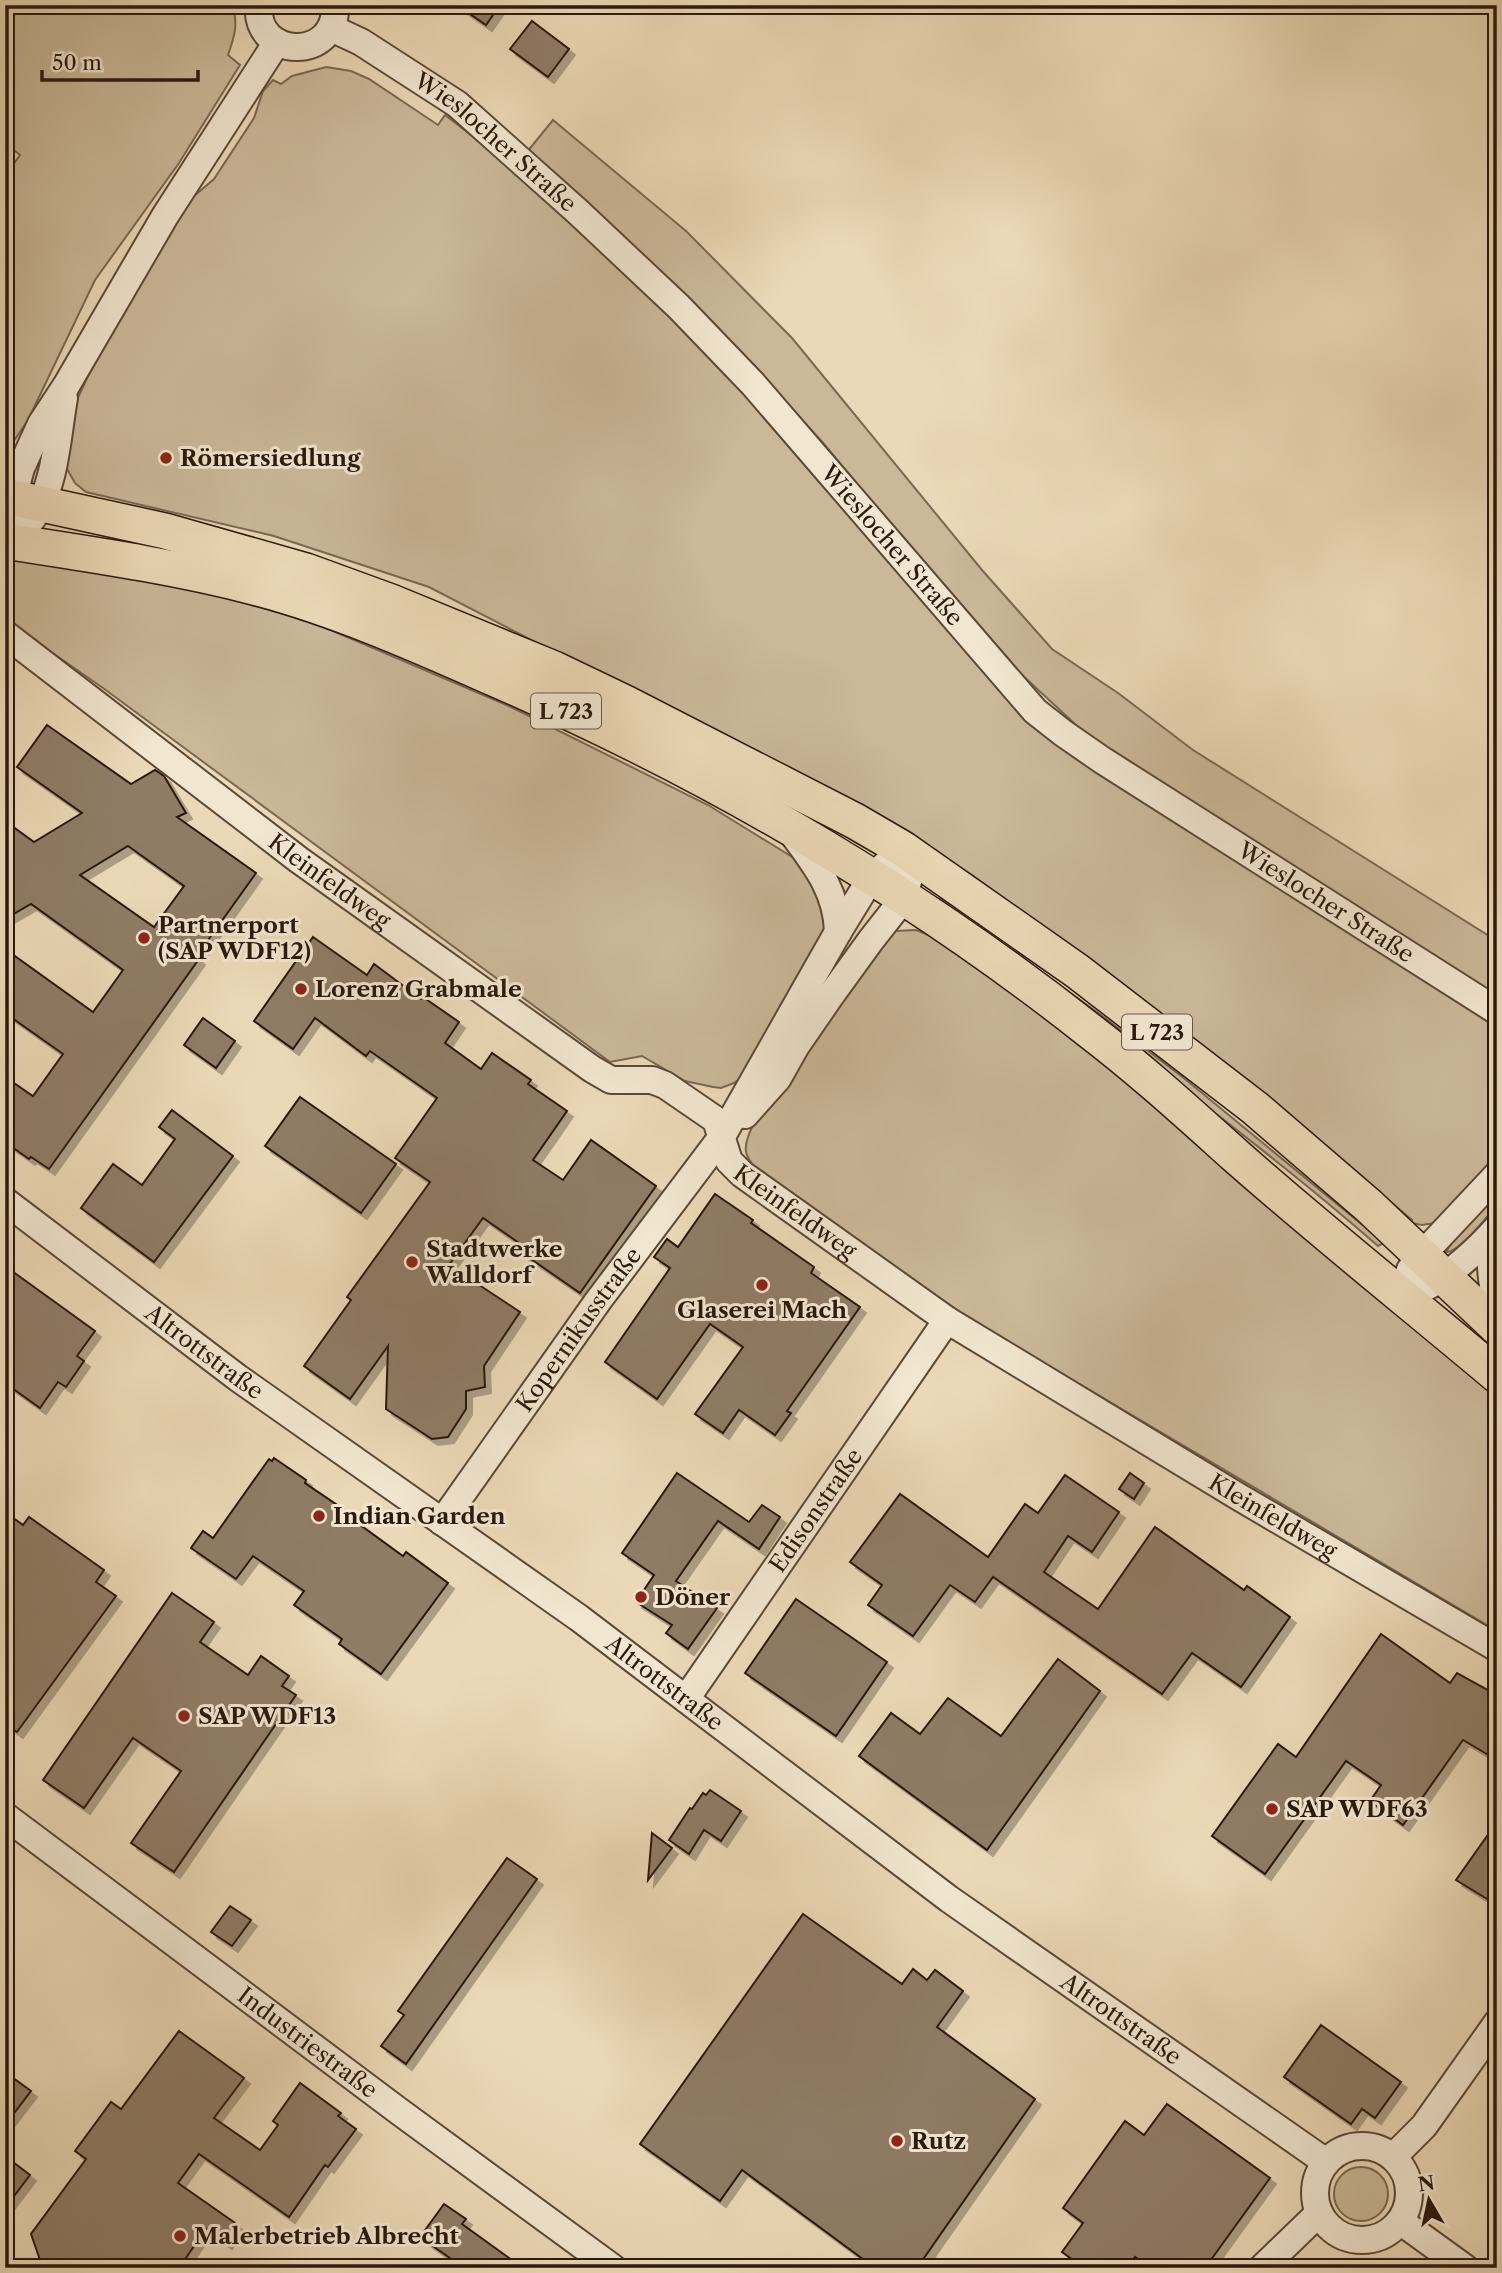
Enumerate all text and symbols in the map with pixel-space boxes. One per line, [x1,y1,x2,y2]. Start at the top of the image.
scale bar [42,38,198,82]
text: 50 m [52,50,102,75]
street label: Wieslocher Straße [408,66,582,218]
place label: Römersiedlung [180,444,361,472]
marker: Römersiedlung [158,450,174,466]
street label: Wieslocher Straße [814,458,969,631]
road number: L 723 [531,694,601,728]
street label: Kleinfeldweg [263,828,397,935]
street label: Wieslocher Straße [1232,835,1419,969]
place label: Partnerport (SAP WDF12) [158,911,311,965]
marker: Partnerport (SAP WDF12) [136,930,152,946]
place label: Lorenz Grabmale [315,975,522,1003]
marker: Lorenz Grabmale [293,981,309,997]
road number: L 723 [1122,1014,1192,1050]
street label: Kleinfeldweg [728,1159,863,1265]
place label: Stadtwerke Walldorf [425,1235,563,1289]
street label: Kopernikusstraße [510,1242,647,1417]
marker: Stadtwerke Walldorf [404,1254,420,1270]
marker: Glaserei Mach [754,1277,770,1293]
place label: Glaserei Mach [677,1296,847,1324]
street label: Altrottstraße [139,1298,269,1405]
street label: Edisonstraße [763,1443,868,1578]
street label: Kleinfeldweg [1204,1468,1343,1566]
place label: Indian Garden [333,1502,506,1530]
marker: Indian Garden [311,1508,327,1524]
place label: Döner [655,1583,731,1611]
marker: Döner [633,1589,649,1605]
street label: Altrottstraße [599,1629,729,1737]
place label: SAP WDF13 [198,1702,336,1730]
marker: SAP WDF13 [176,1708,192,1724]
place label: SAP WDF63 [1286,1795,1428,1823]
marker: SAP WDF63 [1264,1801,1280,1817]
street label: Altrottstraße [1055,1967,1187,2071]
street label: Industriestraße [232,1981,383,2104]
place label: Rutz [911,2127,966,2155]
marker: Rutz [889,2133,905,2149]
north arrow [1394,2164,1464,2234]
text: N [1416,2171,1436,2196]
place label: Malerbetrieb Albrecht [194,2222,460,2250]
marker: Malerbetrieb Albrecht [172,2228,188,2244]

